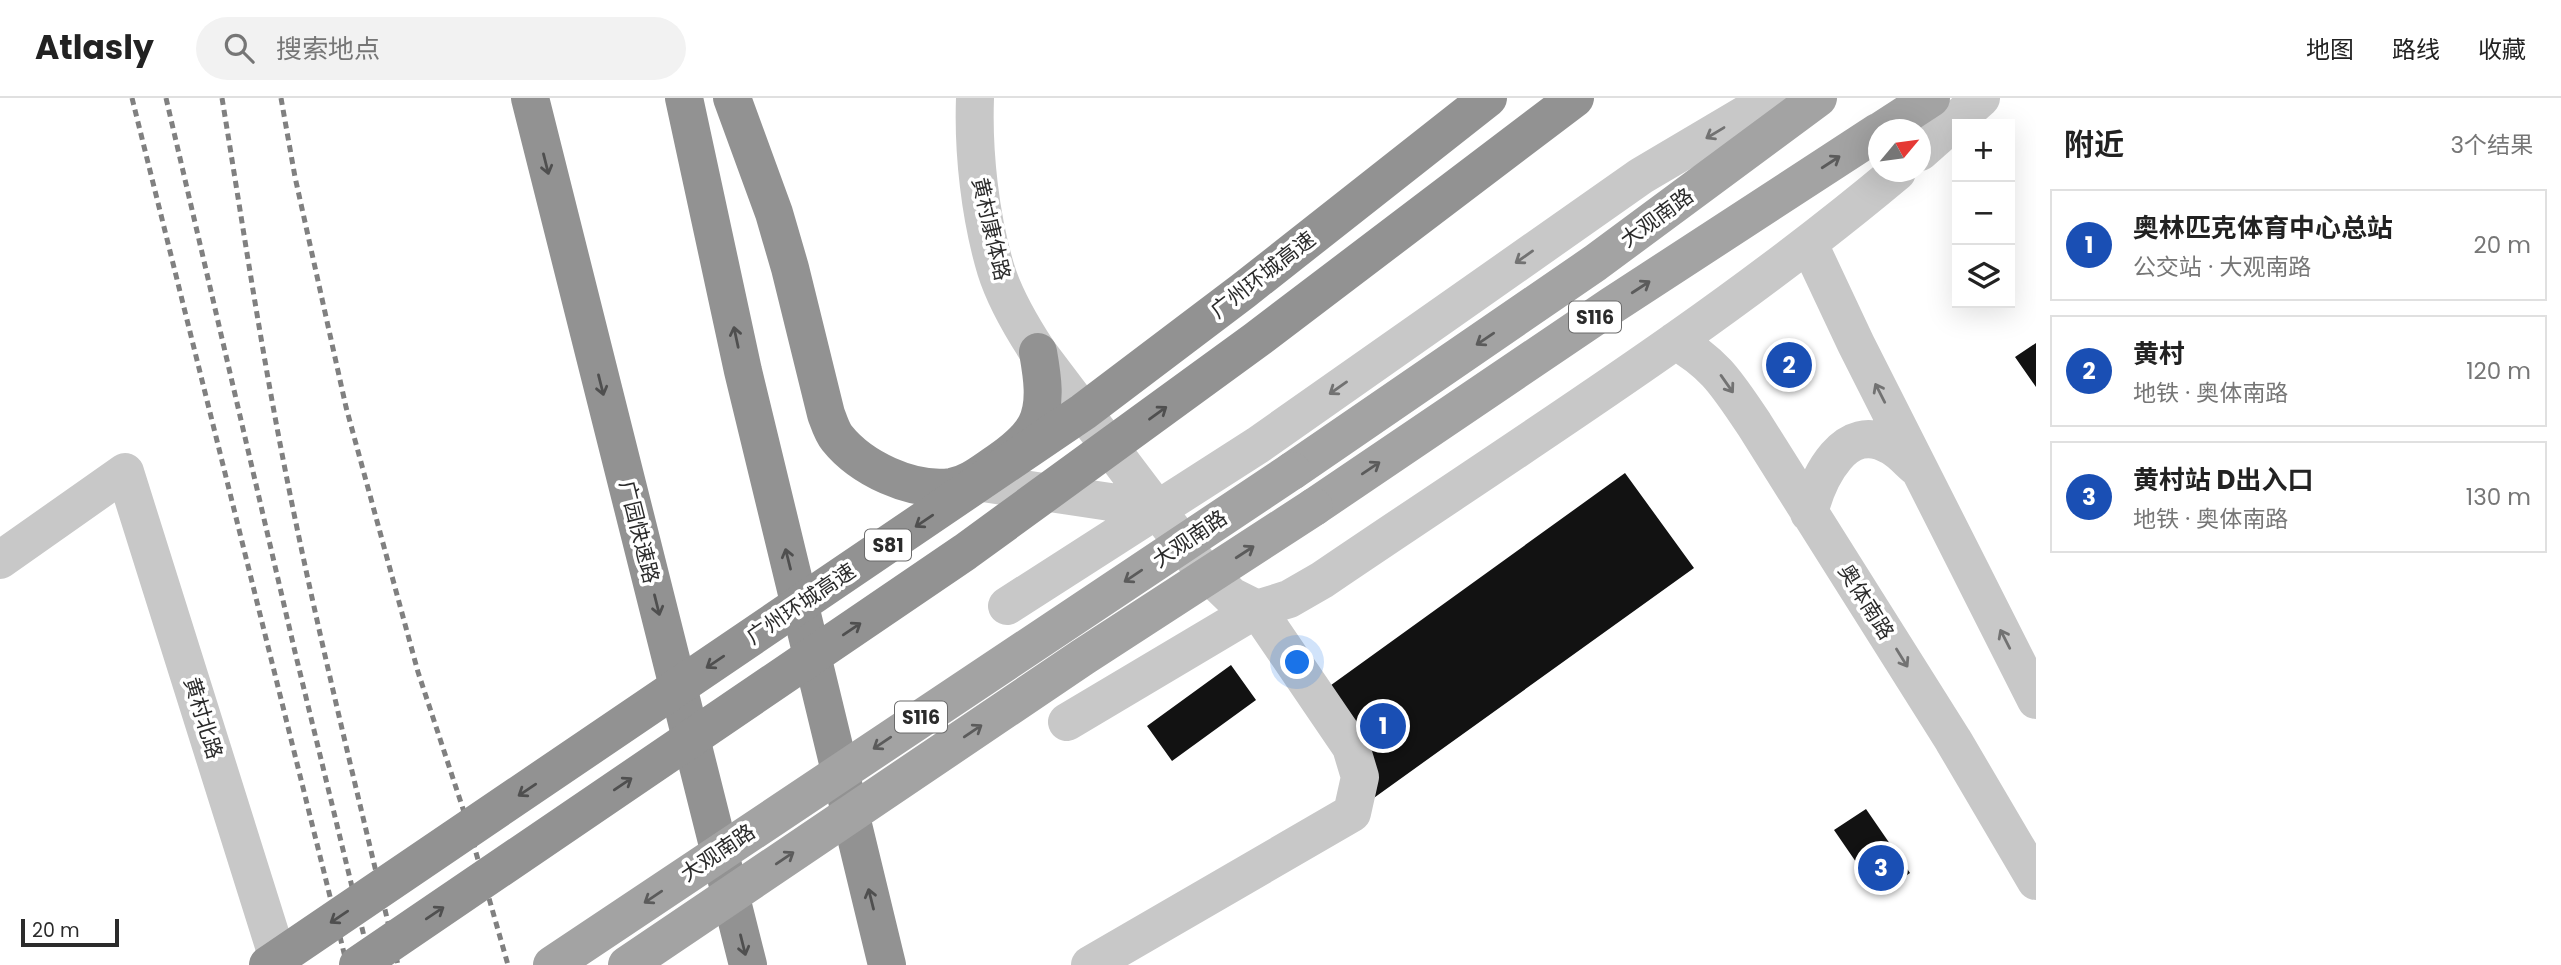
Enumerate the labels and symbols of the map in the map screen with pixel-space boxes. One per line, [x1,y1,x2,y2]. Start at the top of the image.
north arrow [1868,119,1931,182]
one-way arrow [1705,126,1725,140]
one-way arrow [540,152,553,175]
one-way arrow [1821,155,1841,169]
street label: 黄村康体路 [966,174,1017,283]
street label: 大观南路 [1614,181,1699,254]
street label: 广州环城高速 [1204,224,1321,325]
one-way arrow [1515,250,1534,264]
one-way arrow [1631,279,1650,294]
road number: S116 [1569,302,1621,332]
one-way arrow [728,326,742,349]
one-way arrow [1476,332,1495,346]
pin: 2 [1766,339,1812,391]
one-way arrow [595,373,608,396]
one-way arrow [1719,374,1734,393]
one-way arrow [1329,381,1348,395]
one-way arrow [1873,383,1887,404]
one-way arrow [1148,406,1167,421]
one-way arrow [1361,461,1380,476]
street label: 广园快速路 [613,477,666,586]
street label: 大观南路 [1147,503,1233,574]
one-way arrow [915,514,934,528]
road number: S81 [865,530,911,560]
one-way arrow [1235,545,1254,559]
one-way arrow [781,548,794,570]
street label: 广州环城高速 [740,556,861,651]
street label: 奥体南路 [1832,558,1901,645]
one-way arrow [1124,569,1143,584]
one-way arrow [651,594,664,616]
one-way arrow [842,622,861,636]
one-way arrow [1998,629,2012,650]
your location [1280,645,1314,679]
one-way arrow [1895,648,1909,668]
one-way arrow [706,655,726,669]
street label: 黄村北路 [177,673,230,762]
pin: 1 [1360,700,1406,752]
road number: S116 [895,702,947,732]
one-way arrow [963,724,983,738]
one-way arrow [873,736,893,750]
one-way arrow [613,777,632,791]
one-way arrow [518,782,537,797]
street label: 大观南路 [675,817,761,888]
pin: 3 [1858,842,1904,894]
one-way arrow [775,851,794,866]
one-way arrow [864,888,877,911]
one-way arrow [644,889,663,904]
one-way arrow [425,906,444,920]
one-way arrow [330,910,349,924]
scale bar [21,916,119,948]
one-way arrow [737,933,750,956]

